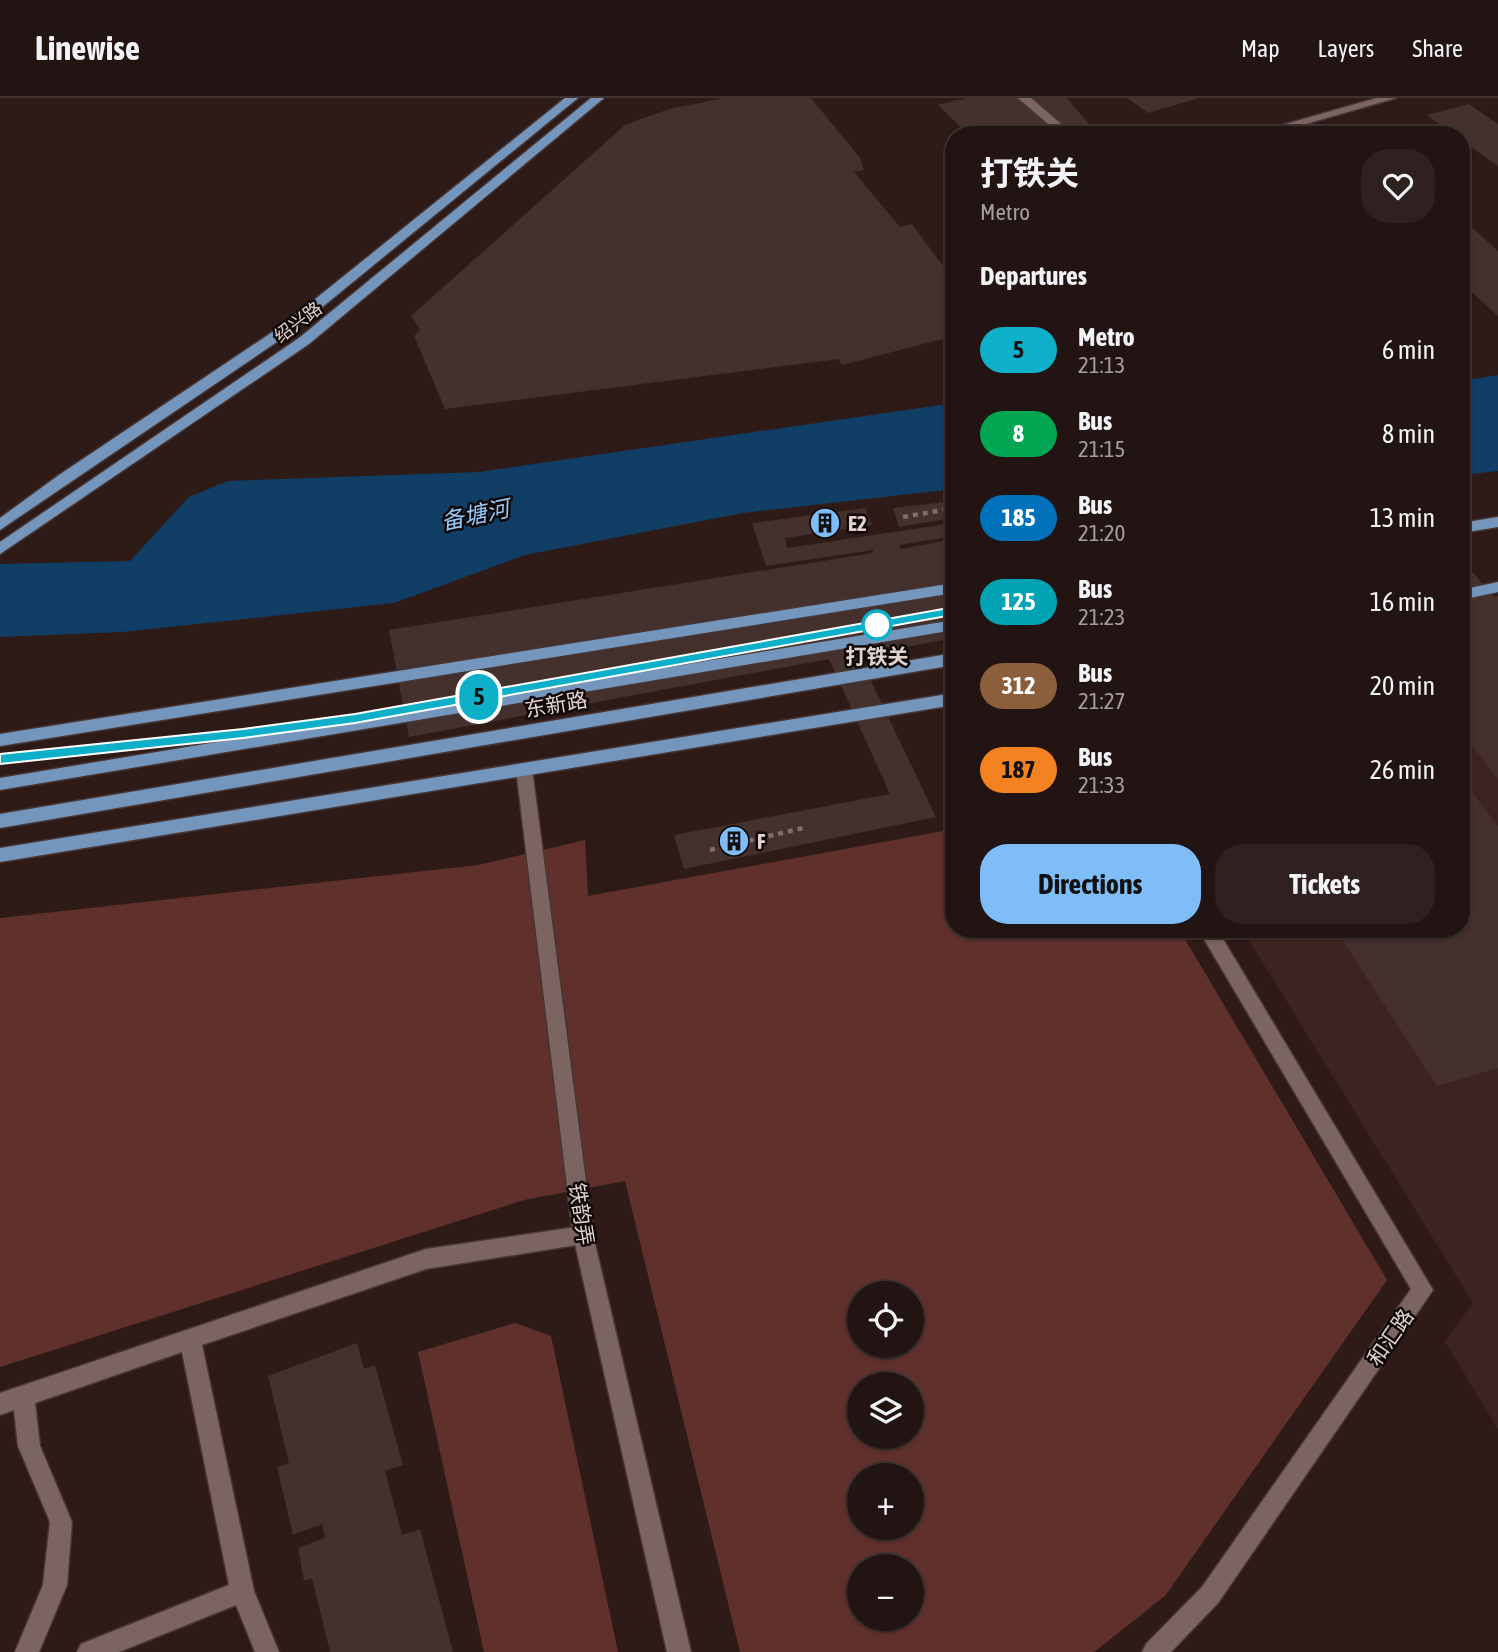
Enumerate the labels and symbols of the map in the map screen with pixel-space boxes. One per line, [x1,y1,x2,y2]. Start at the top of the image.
street label: 绍兴路 [270,297,326,347]
water label: 备塘河 [439,494,515,535]
building icon: E2 [808,506,842,540]
place label: E2 [848,511,867,535]
marker: 打铁关 [862,610,892,640]
place label: 打铁关 [846,644,909,668]
line badge: 5 [456,674,502,720]
street label: 东新路 [523,687,589,721]
building icon: F [717,824,751,858]
place label: F [757,829,766,853]
street label: 铁韵弄 [565,1181,599,1247]
street label: 和汇路 [1362,1304,1418,1370]

